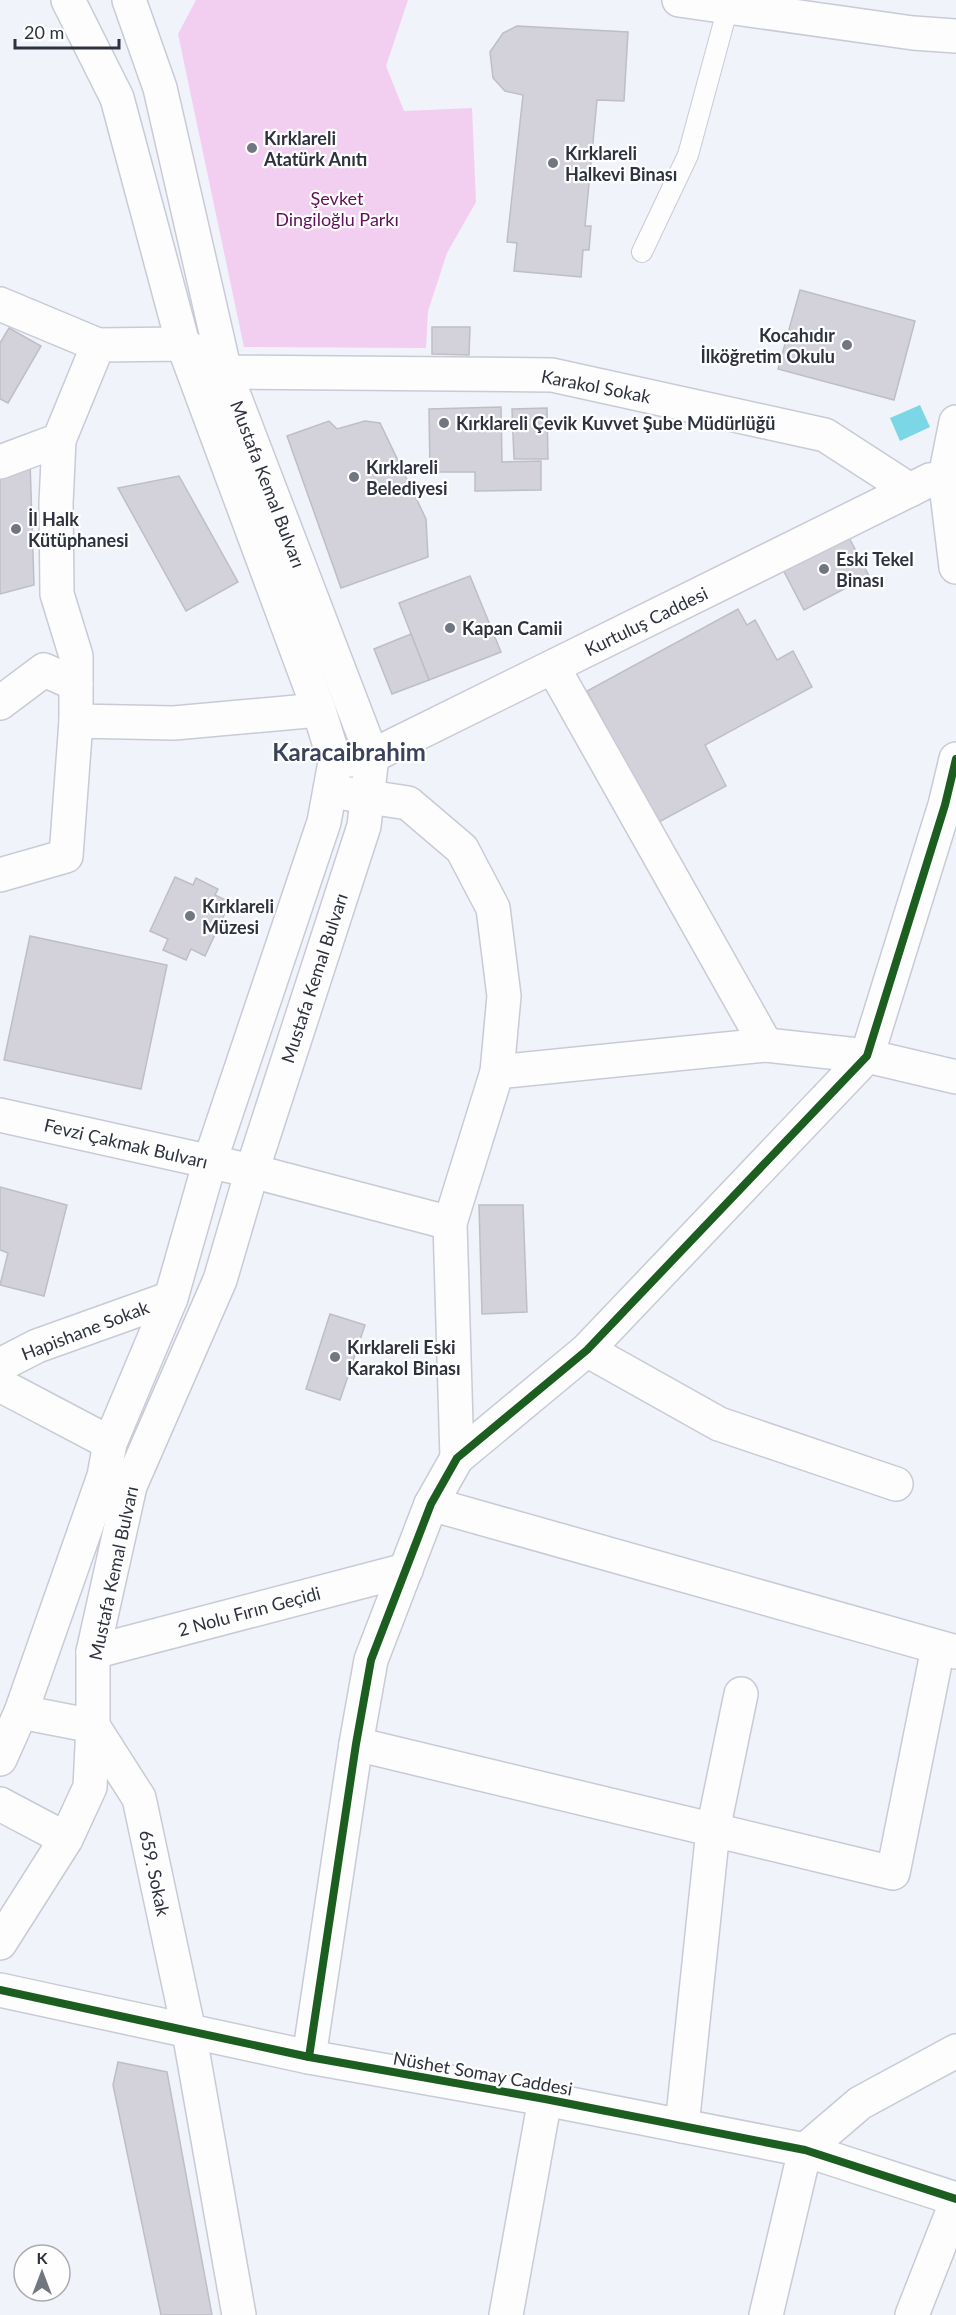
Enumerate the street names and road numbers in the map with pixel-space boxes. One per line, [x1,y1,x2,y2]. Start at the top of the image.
street label: Karakol Sokak [539,365,653,408]
street label: Mustafa Kemal Bulvarı [226,397,310,571]
street label: Kurtuluş Caddesi [581,582,711,660]
street label: Mustafa Kemal Bulvarı [276,890,352,1066]
street label: Fevzi Çakmak Bulvarı [42,1113,210,1173]
street label: Hapishane Sokak [18,1295,153,1364]
street label: Mustafa Kemal Bulvarı [84,1484,142,1662]
street label: 2 Nolu Fırın Geçidi [175,1581,323,1641]
street label: 659. Sokak [135,1828,175,1919]
street label: Nüshet Somay Caddesi [392,2046,574,2100]

